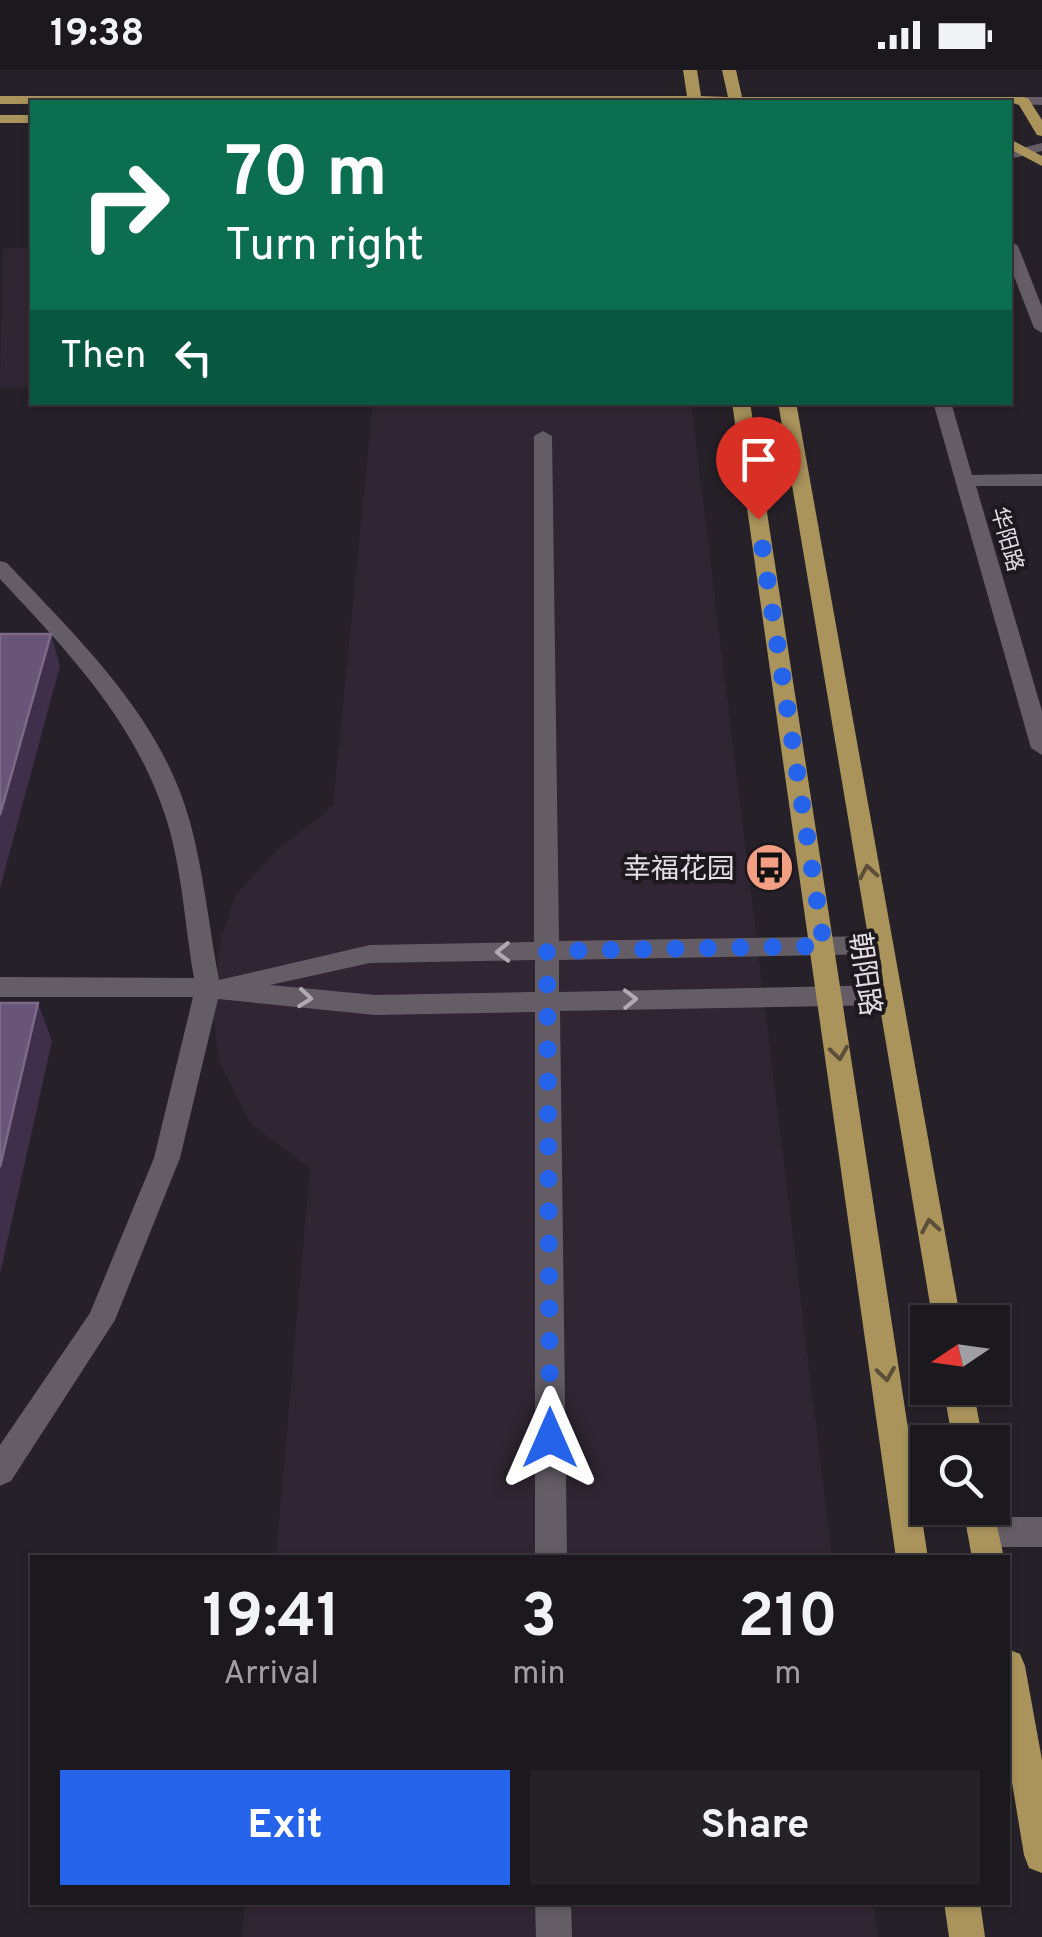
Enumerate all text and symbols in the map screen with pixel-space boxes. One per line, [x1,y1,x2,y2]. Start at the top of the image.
text: 19:38 [50,11,144,60]
text: 70 m [225,132,388,221]
icon: right [60,140,190,270]
text: Turn right [225,219,424,276]
icon: left [166,330,221,385]
text: Then [60,333,146,382]
pin [716,417,801,520]
icon: arrive [731,432,786,487]
street label: 华阳路 [984,504,1028,575]
bus stop icon: 幸福花园 [744,842,796,894]
place label: 幸福花园 [623,853,735,889]
one-way arrow [858,864,879,880]
street label: 朝阳路 [839,930,887,1019]
one-way arrow [495,941,511,962]
one-way arrow [298,987,314,1008]
one-way arrow [622,989,638,1010]
one-way arrow [828,1044,849,1061]
one-way arrow [920,1218,941,1235]
north arrow [910,1305,1010,1405]
map controls [910,1305,1010,1525]
one-way arrow [874,1366,895,1383]
position arrow [498,1386,602,1490]
button: search [910,1425,1010,1525]
text: 19:41 [202,1582,340,1658]
text: 3 [521,1582,557,1658]
text: 210 [738,1582,838,1658]
text: Arrival [223,1655,319,1695]
text: min [512,1655,566,1695]
text: m [774,1655,801,1695]
button: Exit [60,1770,510,1885]
button: Share [530,1770,980,1885]

